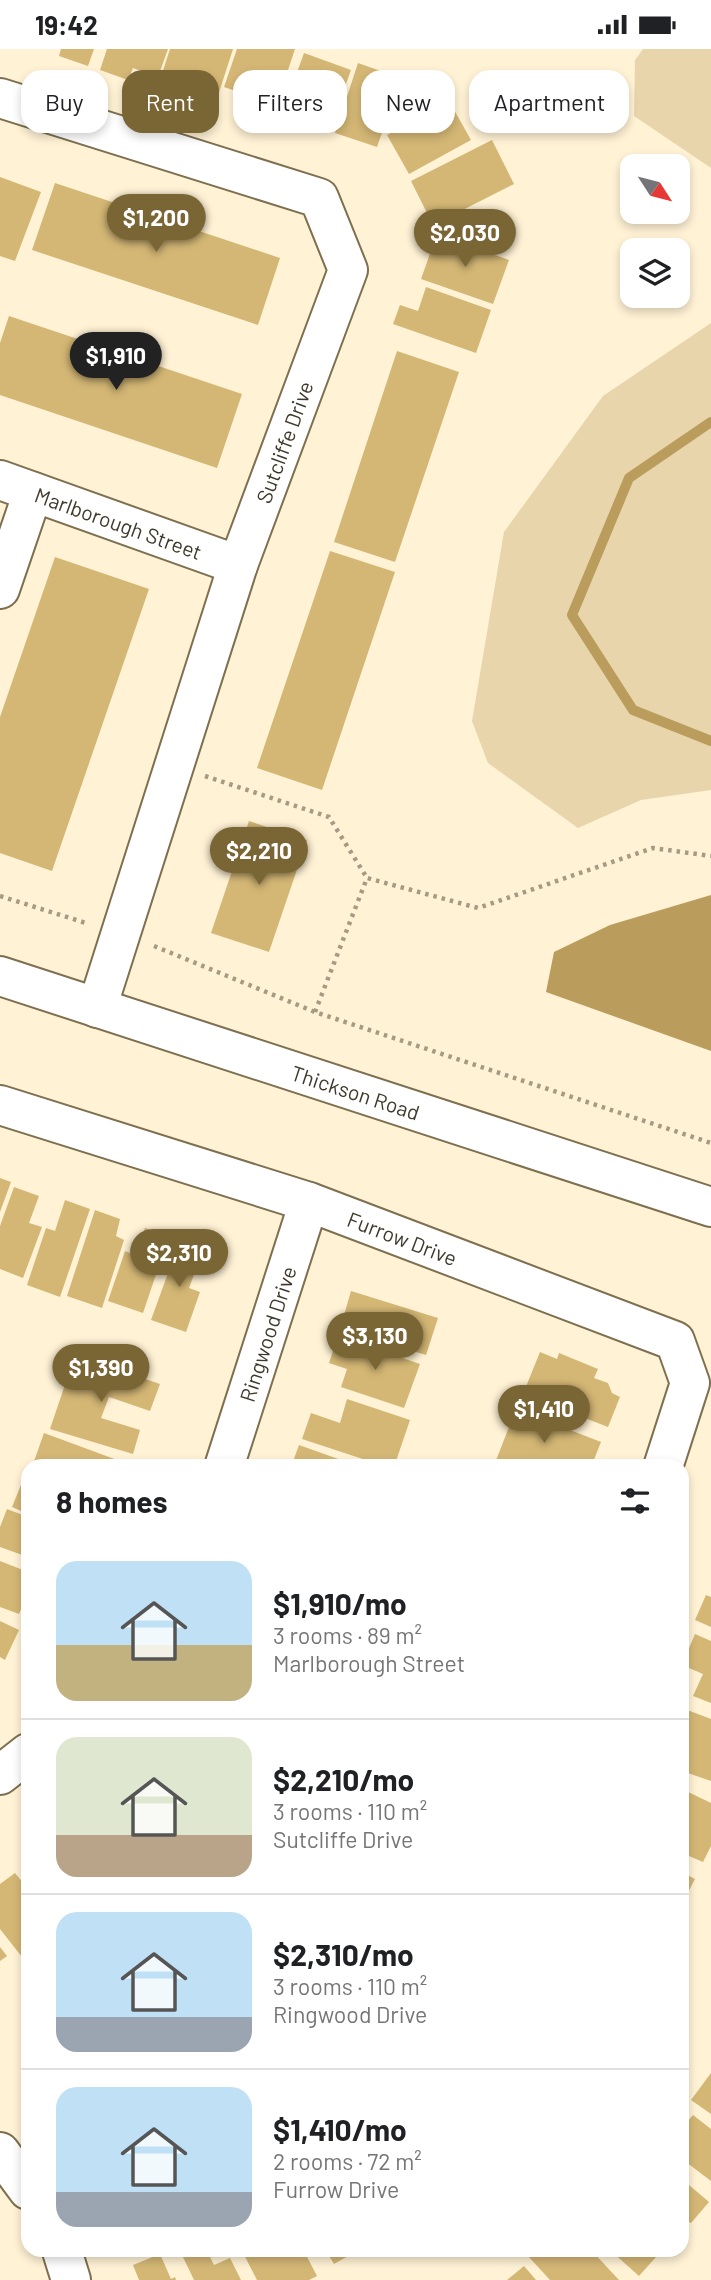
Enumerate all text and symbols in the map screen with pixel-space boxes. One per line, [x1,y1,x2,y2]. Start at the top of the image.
text: 19:42 [35,9,98,40]
chip: Buy [21,70,108,133]
chip: Rent [122,70,219,133]
chip: Filters [233,70,347,133]
chip: New [361,70,455,133]
chip: Apartment [469,70,629,133]
north arrow [620,154,690,224]
map controls [620,154,690,308]
pin: $1,200 [99,195,213,254]
text: $1,200 [123,203,189,231]
pin: $2,030 [408,209,522,269]
text: $2,030 [430,218,500,246]
button: layers [620,238,690,308]
pin: $1,910 [59,333,173,392]
text: $1,910 [86,341,146,369]
street label: Sutcliffe Drive [250,378,318,506]
street label: Marlborough Street [32,481,205,564]
pin: $2,210 [202,827,316,887]
text: $2,210 [226,836,292,864]
street label: Thickson Road [288,1059,423,1124]
street label: Furrow Drive [344,1205,461,1270]
pin: $2,310 [122,1229,236,1289]
text: $2,310 [146,1238,212,1266]
street label: Ringwood Drive [233,1263,300,1405]
pin: $3,130 [318,1313,432,1372]
text: $3,130 [342,1321,408,1349]
pin: $1,390 [44,1345,158,1404]
text: $1,390 [68,1353,134,1381]
pin: $1,410 [487,1385,601,1445]
text: $1,410 [514,1394,574,1422]
icon: filters [616,1482,654,1520]
text: 8 homes [56,1483,167,1519]
text: $1,910/mo [273,1585,407,1621]
icon: home [112,1589,196,1673]
text: 3 rooms · 89 m² [273,1621,422,1649]
text: Marlborough Street [273,1649,465,1677]
text: $2,210/mo [273,1761,414,1797]
icon: home [112,1765,196,1849]
text: 3 rooms · 110 m² [273,1797,427,1825]
text: Sutcliffe Drive [273,1825,413,1853]
text: $2,310/mo [273,1936,414,1972]
icon: home [112,1940,196,2024]
text: 3 rooms · 110 m² [273,1972,427,2000]
text: Ringwood Drive [273,2000,427,2028]
text: $1,410/mo [273,2111,407,2147]
icon: home [112,2115,196,2199]
text: 2 rooms · 72 m² [273,2147,422,2175]
text: Furrow Drive [273,2175,399,2203]

